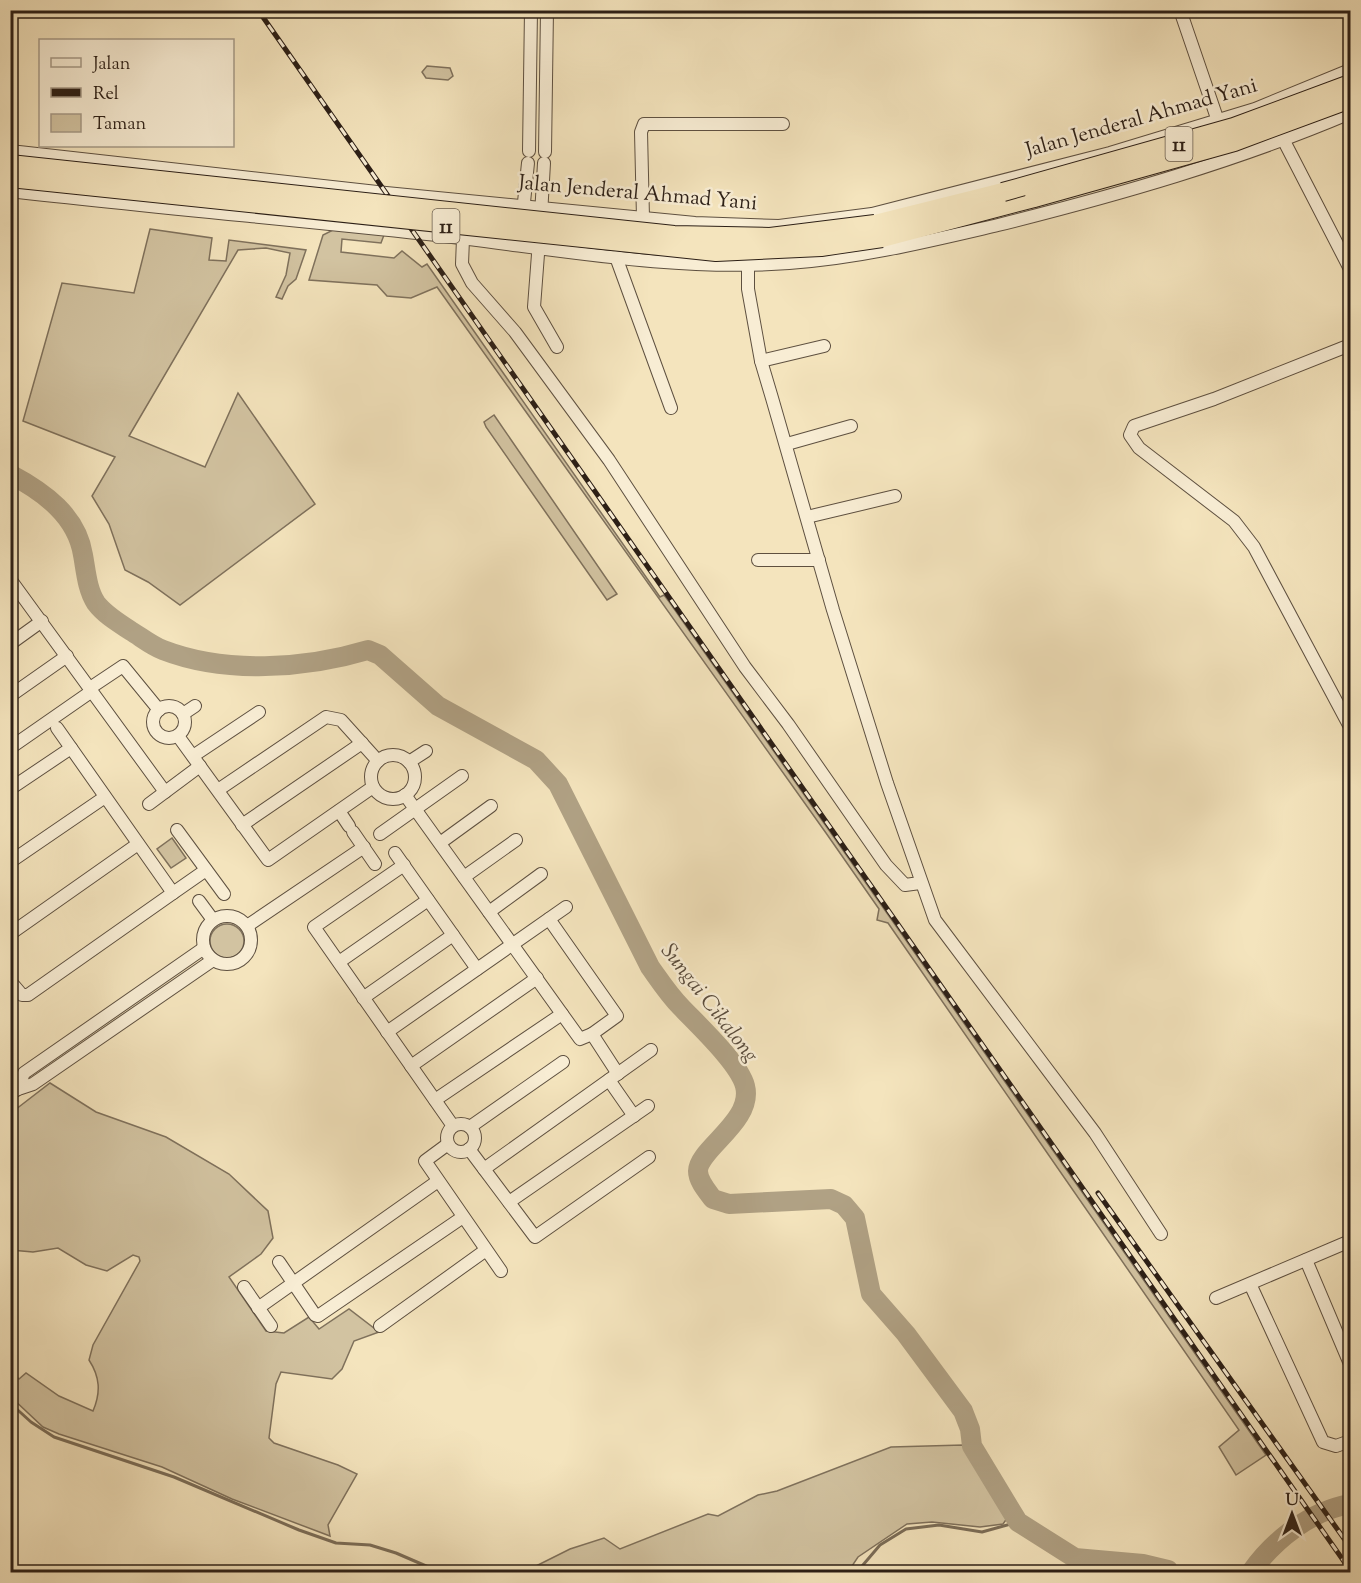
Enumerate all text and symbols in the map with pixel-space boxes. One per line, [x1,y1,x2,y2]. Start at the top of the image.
legend [39,39,234,147]
text: Jalan [92,52,131,78]
street label: Jalan Jenderal Ahmad Yani [1021,71,1261,167]
text: Rel [93,82,119,108]
text: Taman [93,112,147,138]
road number: 11 [1166,127,1192,161]
street label: Jalan Jenderal Ahmad Yani [516,169,759,219]
road number: 11 [432,209,460,243]
water label: Sungai Cikalong [652,937,766,1071]
north arrow [1262,1484,1322,1544]
text: U [1285,1490,1299,1513]

